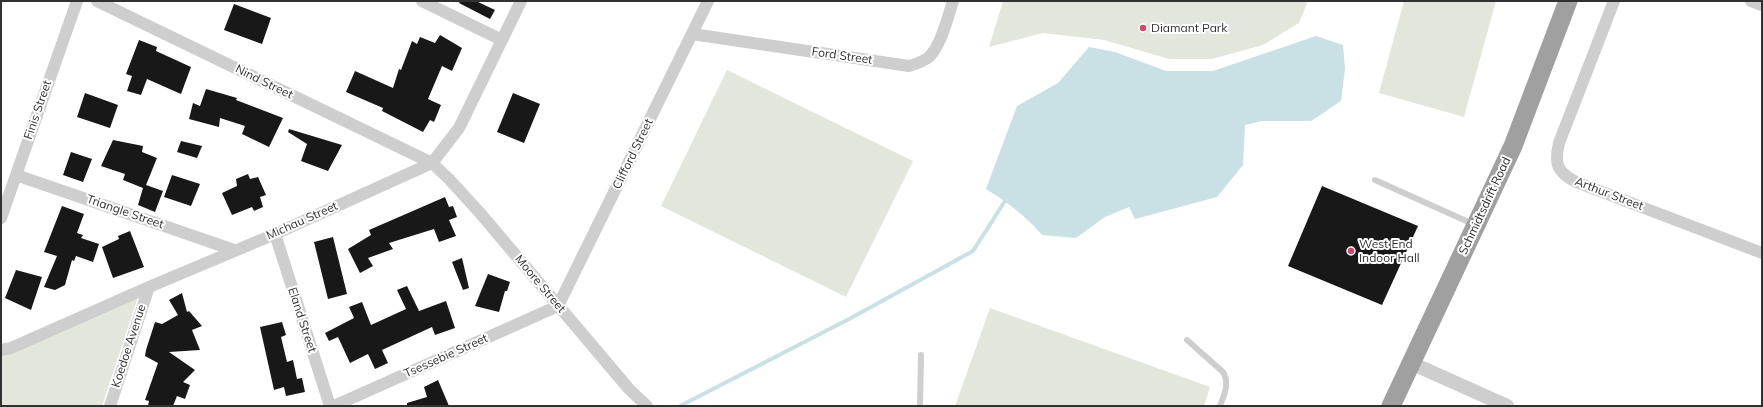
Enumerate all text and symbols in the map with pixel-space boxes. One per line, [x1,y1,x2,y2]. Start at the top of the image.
place label: Diamant Park [1151,21,1227,35]
marker: Diamant Park [1138,23,1148,33]
street label: Ford Street [811,45,873,67]
street label: Nind Street [233,62,295,102]
street label: Finis Street [21,78,55,142]
street label: Clifford Street [610,117,656,191]
street label: Schmidtsdrift Road [1456,155,1514,257]
street label: Arthur Street [1573,174,1645,214]
street label: Triangle Street [84,192,166,232]
street label: Michau Street [264,199,340,243]
place label: West End Indoor Hall [1359,237,1420,265]
marker: West End Indoor Hall [1346,246,1356,256]
street label: Moore Street [512,252,568,316]
street label: Eland Street [285,286,319,354]
street label: Koedoe Avenue [109,303,149,389]
street label: Tsessebie Street [402,331,490,381]

